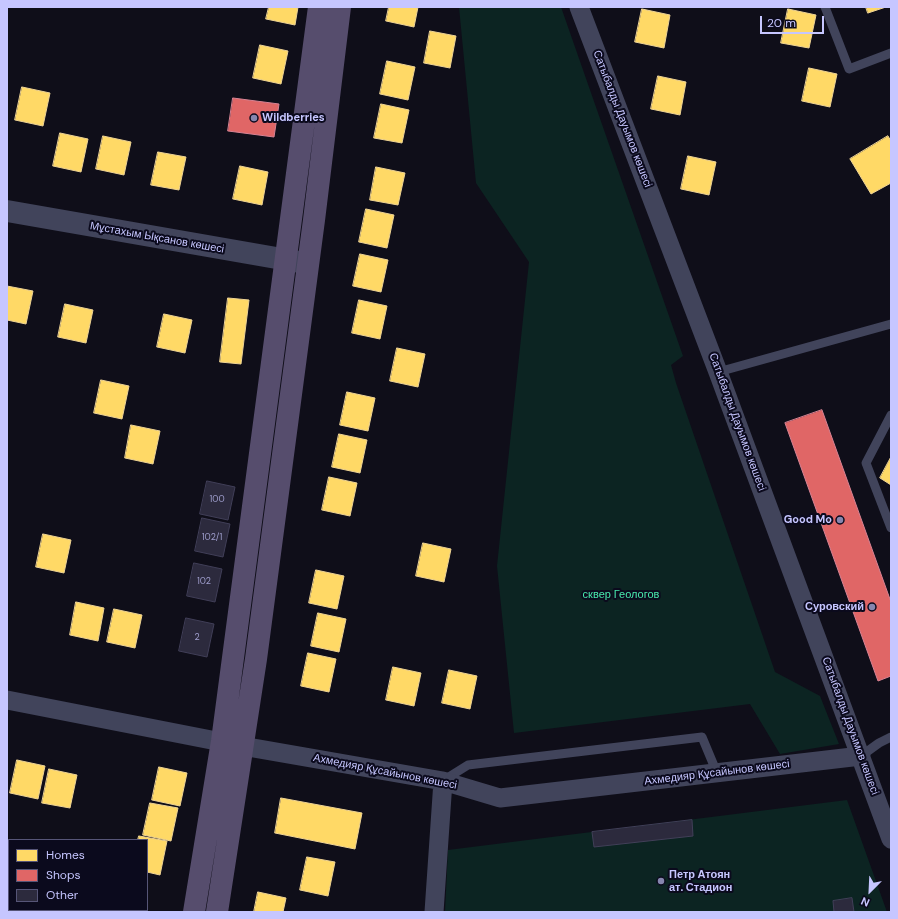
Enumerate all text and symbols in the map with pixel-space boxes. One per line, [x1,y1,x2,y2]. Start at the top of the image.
scale bar [762,8,826,34]
text: 20 m [767,15,796,31]
street label: Сатыбалды Дауымов көшесі [590,49,654,189]
place label: Wildberries [262,111,325,125]
marker: Wildberries [249,113,259,123]
street label: Мұстахым Ықсанов көшесі [89,220,225,256]
street label: Сатыбалды Дауымов көшесі [706,351,768,493]
house number: 100 [209,495,225,505]
place label: Good Mo [784,513,832,527]
marker: Good Mo [835,515,845,525]
house number: 102/1 [202,533,222,543]
house number: 102 [197,577,211,587]
park label: сквер Геологов [583,588,659,602]
place label: Суровский [805,600,864,614]
marker: Суровский [867,602,877,612]
house number: 2 [194,633,200,643]
street label: Сатыбалды Дауымов көшесі [819,655,881,797]
street label: Ахмедияр Құсайынов көшесі [312,752,458,792]
street label: Ахмедияр Құсайынов көшесі [644,758,790,788]
legend [8,839,148,911]
text: Homes [46,847,85,863]
text: Shops [46,867,81,883]
place label: Петр Атоян ат. Стадион [669,868,732,894]
north arrow [850,871,890,911]
marker: Петр Атоян ат. Стадион [656,876,666,886]
text: Other [46,887,78,903]
text: N [859,894,872,910]

